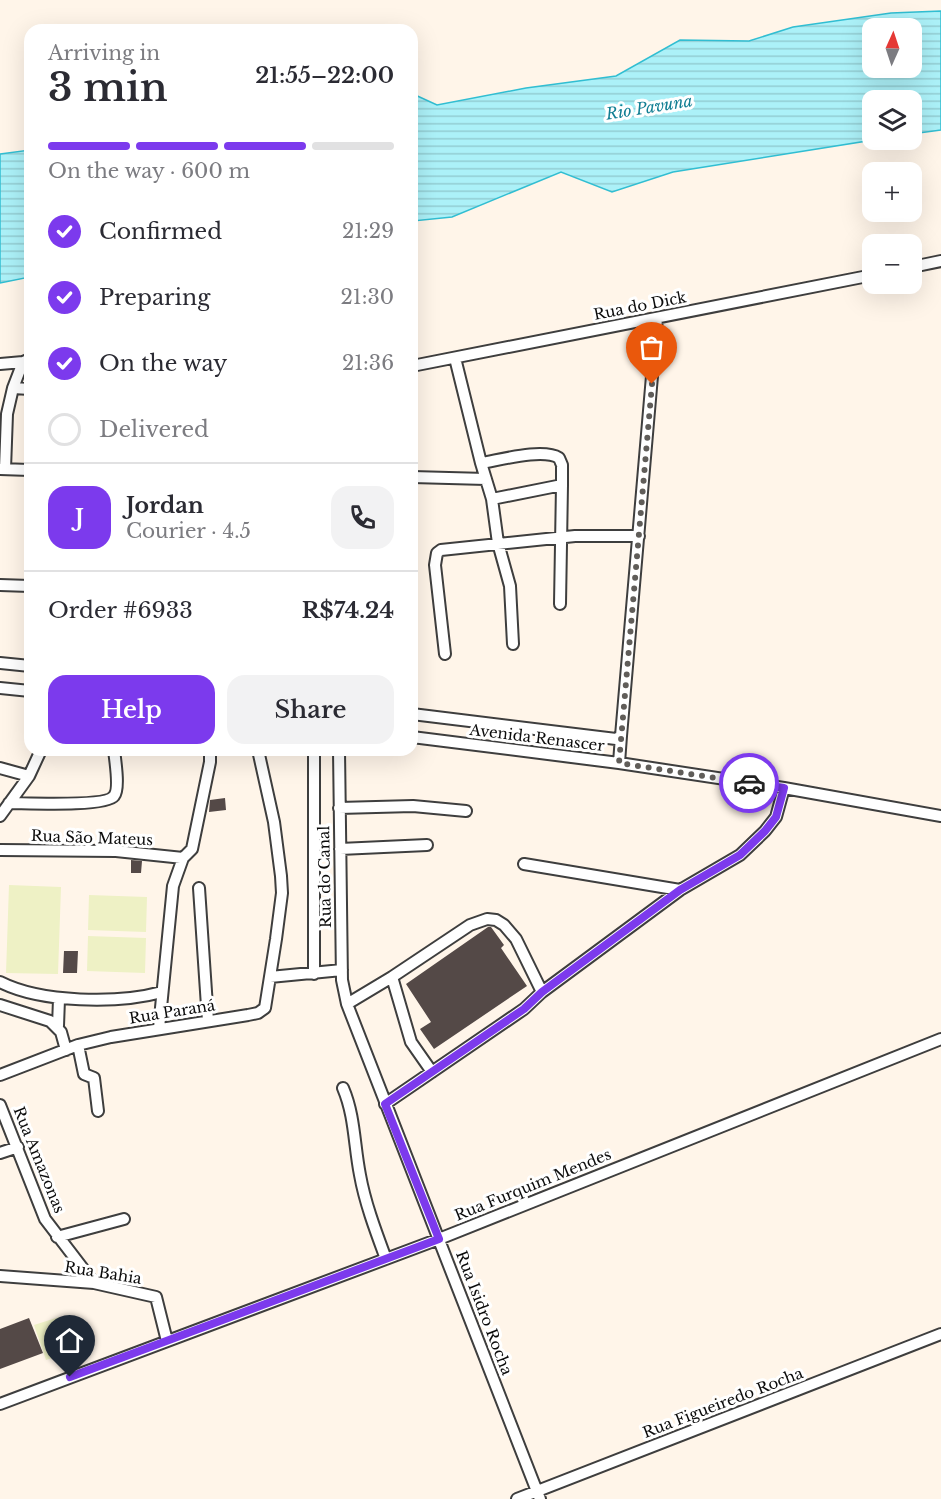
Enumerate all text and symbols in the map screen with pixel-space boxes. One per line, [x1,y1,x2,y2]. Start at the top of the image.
north arrow [862,18,922,78]
map controls [862,18,922,294]
text: Arriving in [48,41,160,65]
text: 21:55–22:00 [255,62,394,89]
text: 3 min [48,63,168,112]
water label: Rio Pavuna [603,90,694,124]
button: layers [862,90,922,150]
text: On the way · 600 m [48,159,250,183]
button: + [862,162,922,222]
icon: check [48,215,81,248]
text: Confirmed [99,218,222,245]
text: 21:29 [342,219,394,243]
button: − [862,234,922,294]
icon: check [48,281,81,314]
text: Preparing [99,284,210,311]
text: 21:30 [340,285,394,309]
street label: Rua do Dick [592,287,689,324]
pin [626,322,677,384]
icon: bag [635,331,668,364]
icon: check [48,347,81,380]
text: On the way [99,350,227,377]
text: 21:36 [342,351,394,375]
text: Delivered [99,416,209,443]
button: phone [331,486,394,549]
text: Jordan [126,492,204,519]
text: J [75,504,84,531]
text: Courier · 4.5 [126,519,251,543]
text: Order #6933 [48,597,193,624]
text: R$74.24 [302,597,394,624]
button: Help [48,675,215,744]
button: Share [227,675,394,744]
street label: Avenida Renascer [468,720,606,755]
courier [719,753,779,813]
icon: car [733,767,766,800]
street label: Rua São Mateus [31,826,154,849]
street label: Rua do Canal [314,826,335,928]
street label: Rua Paraná [128,995,217,1028]
street label: Rua Amazonas [9,1104,70,1216]
street label: Rua Furquim Mendes [452,1144,614,1225]
street label: Rua Isidro Rocha [452,1248,517,1378]
street label: Rua Bahia [63,1257,144,1288]
pin [44,1315,95,1377]
icon: home [53,1324,86,1357]
street label: Rua Figueiredo Rocha [640,1363,806,1442]

